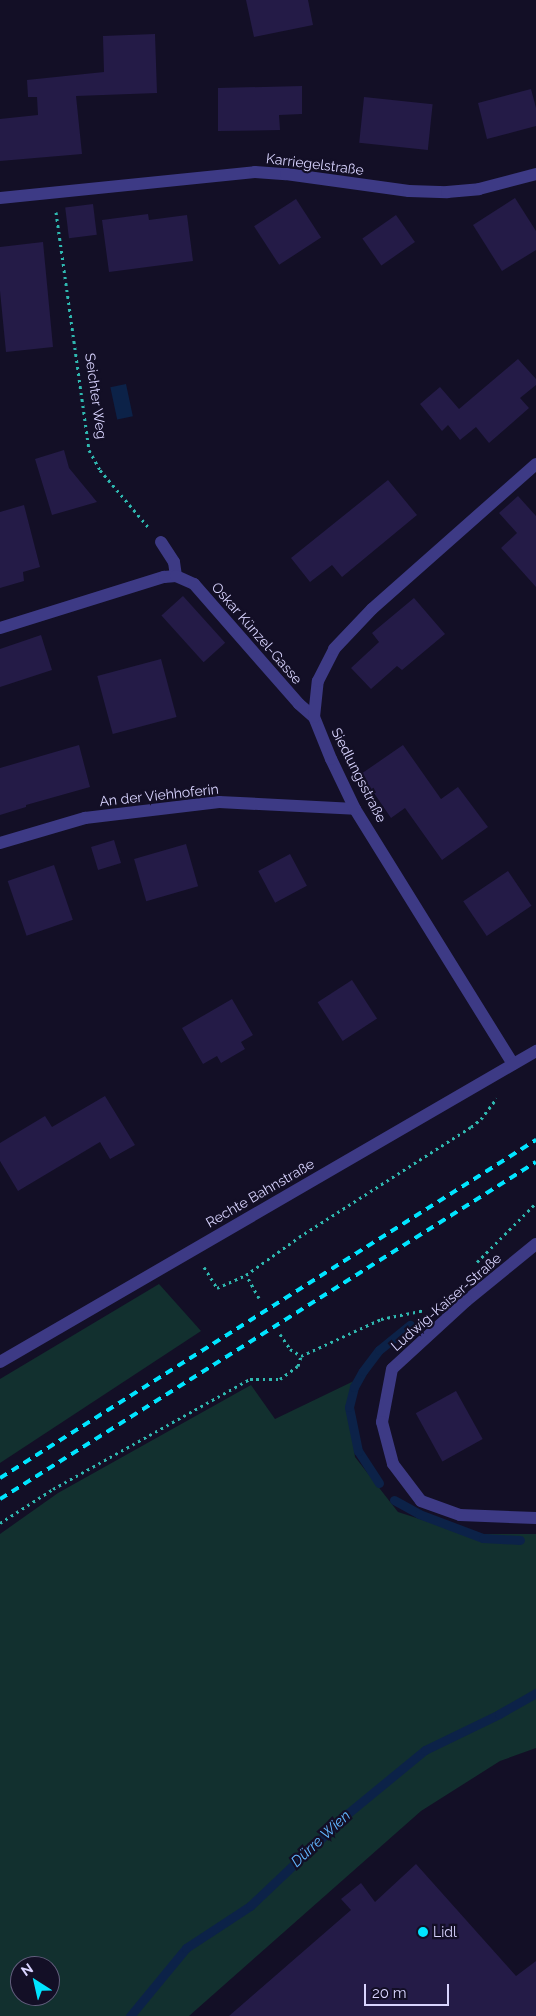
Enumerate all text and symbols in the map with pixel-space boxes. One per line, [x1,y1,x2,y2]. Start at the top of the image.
street label: Karriegelstraße [265,150,365,178]
street label: Seichter Weg [82,352,110,440]
street label: Oskar Künzel-Gasse [208,578,306,688]
street label: Siedlungsstraße [328,725,390,825]
street label: An der Viehhoferin [98,780,220,810]
street label: Rechte Bahnstraße [203,1155,317,1231]
street label: Ludwig-Kaiser-Straße [387,1250,505,1354]
water label: Dürre Wien [287,1807,355,1871]
place label: Lidl [433,1924,457,1940]
marker: Lidl [417,1926,429,1938]
north arrow [10,1956,60,2006]
text: N [18,1960,36,1979]
scale bar [366,1974,451,2006]
text: 20 m [372,1984,407,2002]

